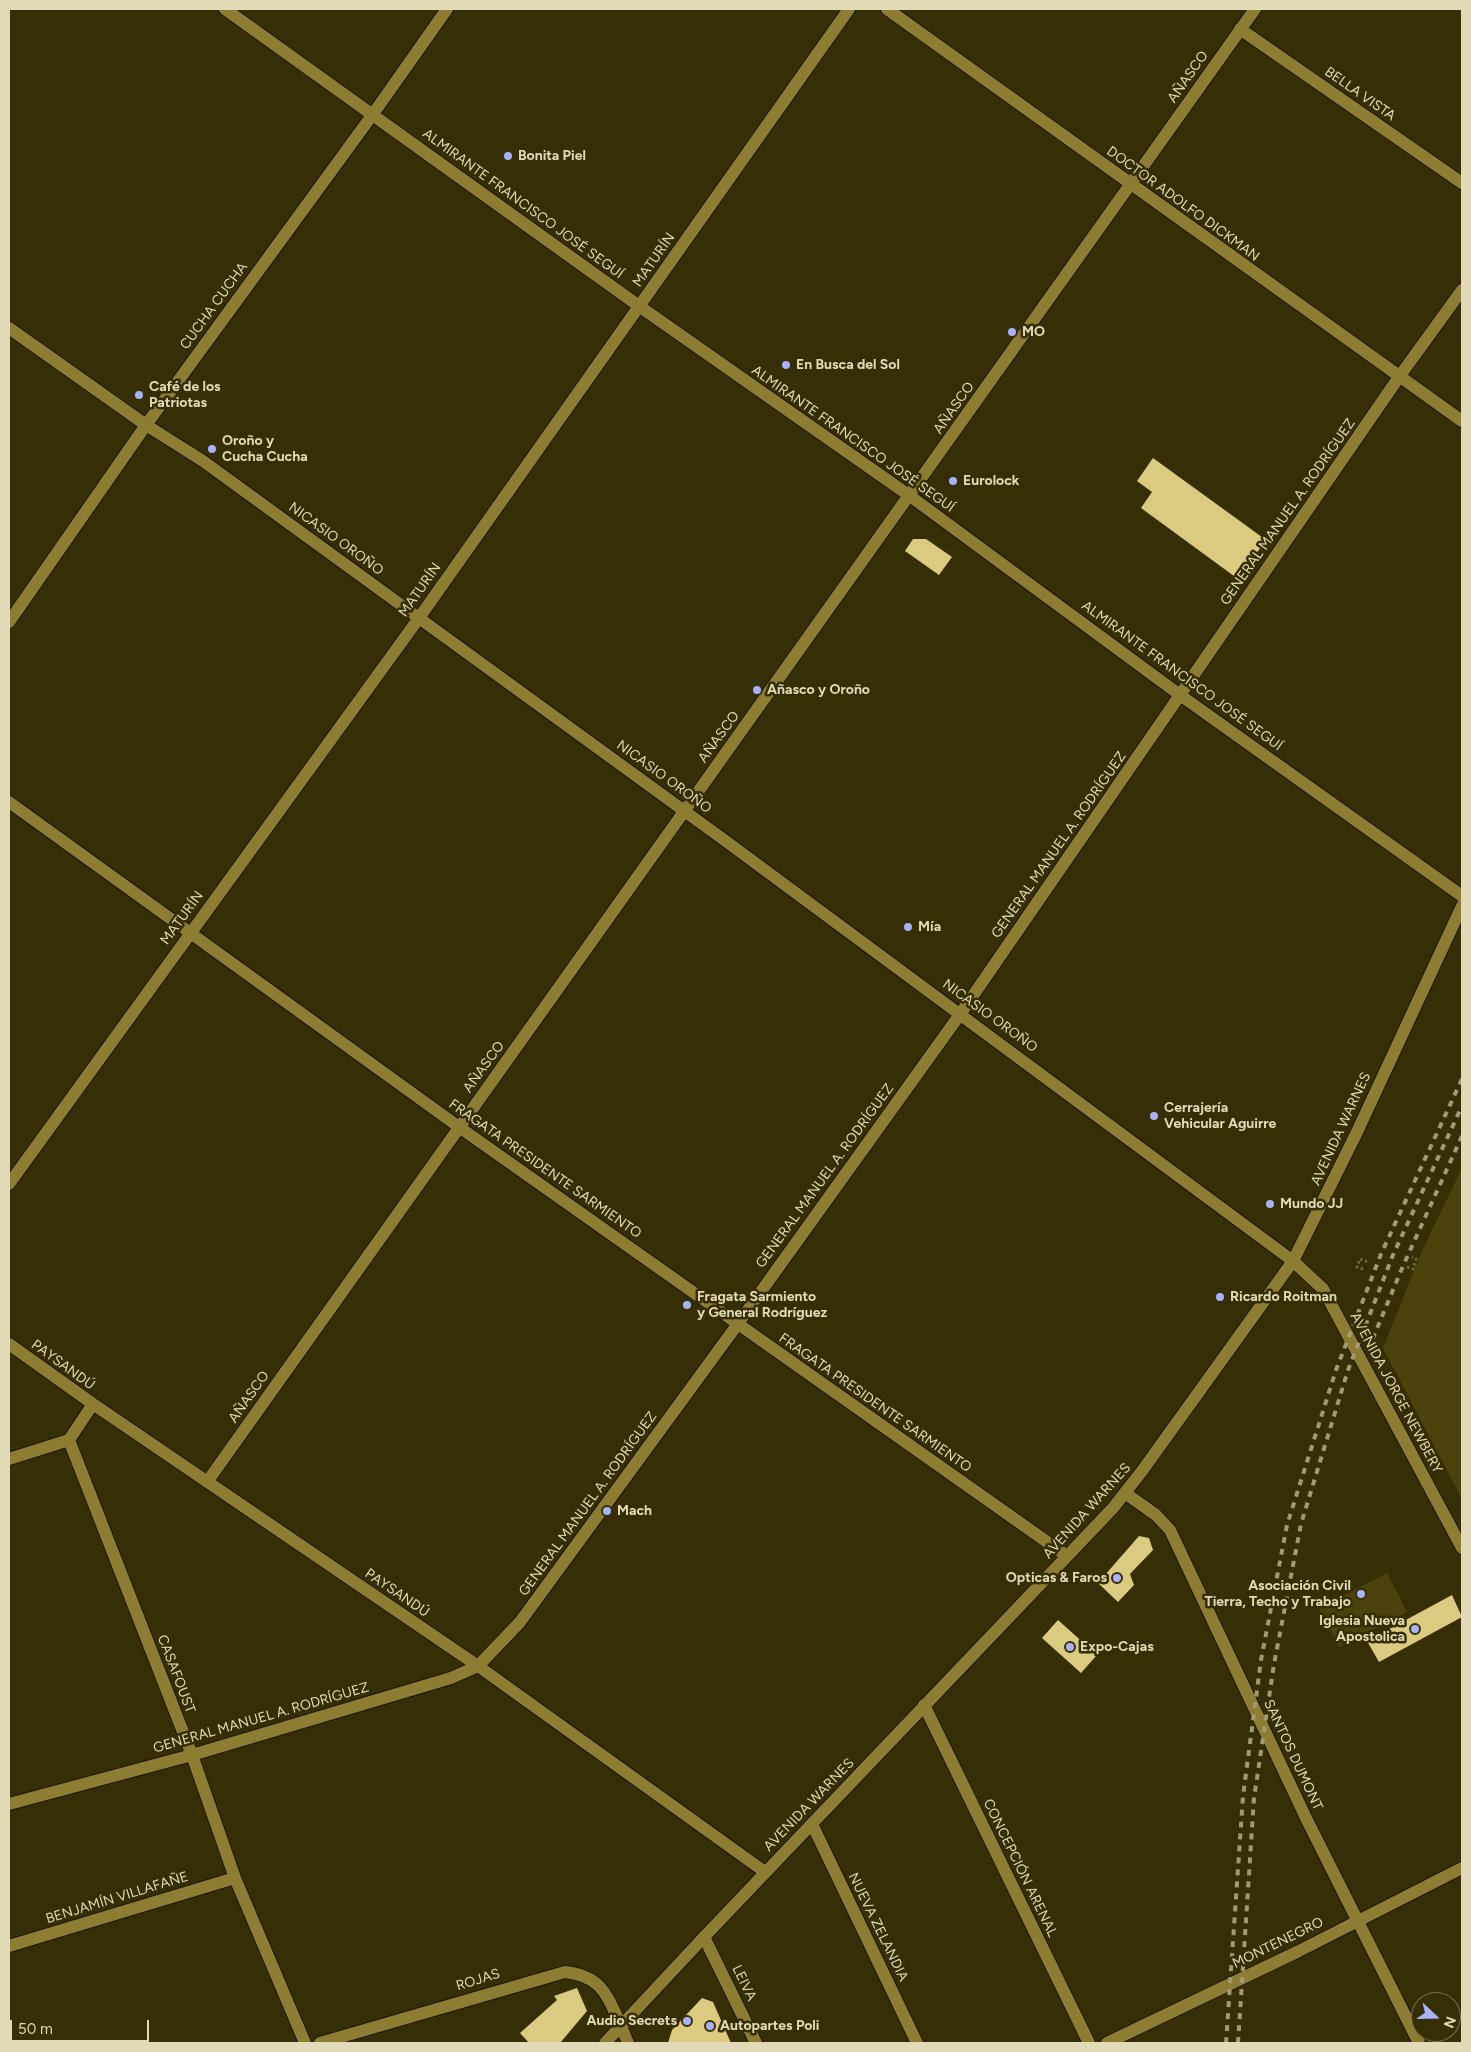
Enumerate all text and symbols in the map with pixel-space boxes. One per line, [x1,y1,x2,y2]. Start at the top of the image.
street label: AÑASCO [1164,48,1212,106]
street label: BELLA VISTA [1321,63,1399,125]
street label: ALMIRANTE FRANCISCO JOSÉ SEGUÍ [419,125,627,283]
street label: DOCTOR ADOLFO DICKMAN [1103,143,1263,265]
place label: Bonita Piel [518,148,586,164]
marker: Bonita Piel [502,150,514,162]
street label: MATURÍN [629,230,679,290]
street label: CUCHA CUCHA [177,259,251,353]
place label: MO [1022,324,1045,340]
marker: MO [1006,326,1018,338]
place label: En Busca del Sol [796,357,900,373]
marker: En Busca del Sol [780,359,792,371]
street label: ALMIRANTE FRANCISCO JOSÉ SEGUÍ [748,362,958,516]
place label: Café de los Patriotas [149,379,221,412]
street label: AÑASCO [930,379,978,437]
marker: Café de los Patriotas [133,389,145,401]
street label: GENERAL MANUEL A. RODRÍGUEZ [1217,416,1359,608]
place label: Oroño y Cucha Cucha [222,433,308,466]
marker: Oroño y Cucha Cucha [206,443,218,455]
place label: Eurolock [963,473,1019,489]
marker: Eurolock [947,475,959,487]
street label: NICASIO OROÑO [285,499,387,579]
street label: MATURÍN [395,560,445,620]
street label: ALMIRANTE FRANCISCO JOSÉ SEGUÍ [1078,597,1286,755]
place label: Añasco y Oroño [767,682,870,698]
marker: Añasco y Oroño [751,684,763,696]
street label: AÑASCO [695,708,743,766]
street label: NICASIO OROÑO [613,737,715,817]
street label: GENERAL MANUEL A. RODRÍGUEZ [988,749,1130,941]
street label: MATURÍN [157,888,207,948]
place label: Mía [918,919,941,935]
marker: Mía [902,921,914,933]
street label: NICASIO OROÑO [939,976,1041,1056]
street label: AÑASCO [460,1038,508,1096]
street label: AVENIDA WARNES [1307,1070,1375,1188]
street label: GENERAL MANUEL A. RODRÍGUEZ [752,1081,898,1271]
street label: FRAGATA PRESIDENTE SARMIENTO [446,1096,644,1242]
place label: Cerrajería Vehicular Aguirre [1164,1100,1276,1132]
marker: Cerrajería Vehicular Aguirre [1148,1110,1160,1122]
place label: Mundo JJ [1280,1196,1343,1212]
marker: Mundo JJ [1264,1198,1276,1210]
place label: Fragata Sarmiento y General Rodríguez [697,1289,827,1321]
place label: Ricardo Roitman [1230,1289,1337,1305]
marker: Ricardo Roitman [1214,1291,1226,1303]
marker: Fragata Sarmiento y General Rodríguez [681,1299,693,1311]
street label: AVENIDA JORGE NEWBERY [1346,1310,1446,1476]
street label: FRAGATA PRESIDENTE SARMIENTO [776,1330,974,1476]
street label: PAYSANDÚ [28,1336,98,1394]
street label: AÑASCO [225,1368,273,1426]
street label: GENERAL MANUEL A. RODRÍGUEZ [515,1409,661,1599]
street label: AVENIDA WARNES [1040,1460,1134,1562]
place label: Mach [617,1503,652,1519]
marker: Mach [601,1505,613,1517]
street label: PAYSANDÚ [361,1565,433,1621]
place label: Opticas & Faros [1006,1570,1107,1586]
marker: Opticas & Faros [1111,1572,1123,1584]
place label: Asociación Civil Tierra, Techo y Trabajo [1204,1578,1351,1610]
marker: Asociación Civil Tierra, Techo y Trabajo [1355,1588,1367,1600]
place label: Iglesia Nueva Apostolica [1319,1613,1405,1645]
marker: Iglesia Nueva Apostolica [1409,1623,1421,1635]
street label: CASAFOUST [153,1633,199,1715]
place label: Expo-Cajas [1080,1639,1154,1655]
marker: Expo-Cajas [1064,1641,1076,1653]
street label: GENERAL MANUEL A. RODRÍGUEZ [151,1679,371,1757]
street label: SANTOS DUMONT [1260,1697,1326,1813]
street label: AVENIDA WARNES [760,1755,858,1855]
street label: CONCEPCIÓN ARENAL [979,1796,1061,1940]
street label: BENJAMÍN VILLAFAÑE [44,1868,190,1928]
street label: NUEVA ZELANDIA [844,1870,912,1984]
street label: MONTENEGRO [1230,1914,1326,1972]
street label: LEIVA [728,1962,760,2004]
street label: ROJAS [454,1965,502,1995]
north arrow [1411,1992,1461,2042]
scale bar [12,2010,151,2042]
place label: Audio Secrets [586,2013,677,2029]
text: N [1440,2014,1459,2030]
marker: Audio Secrets [681,2015,693,2027]
place label: Autopartes Poli [720,2018,819,2034]
text: 50 m [18,2020,53,2038]
marker: Autopartes Poli [704,2020,716,2032]

